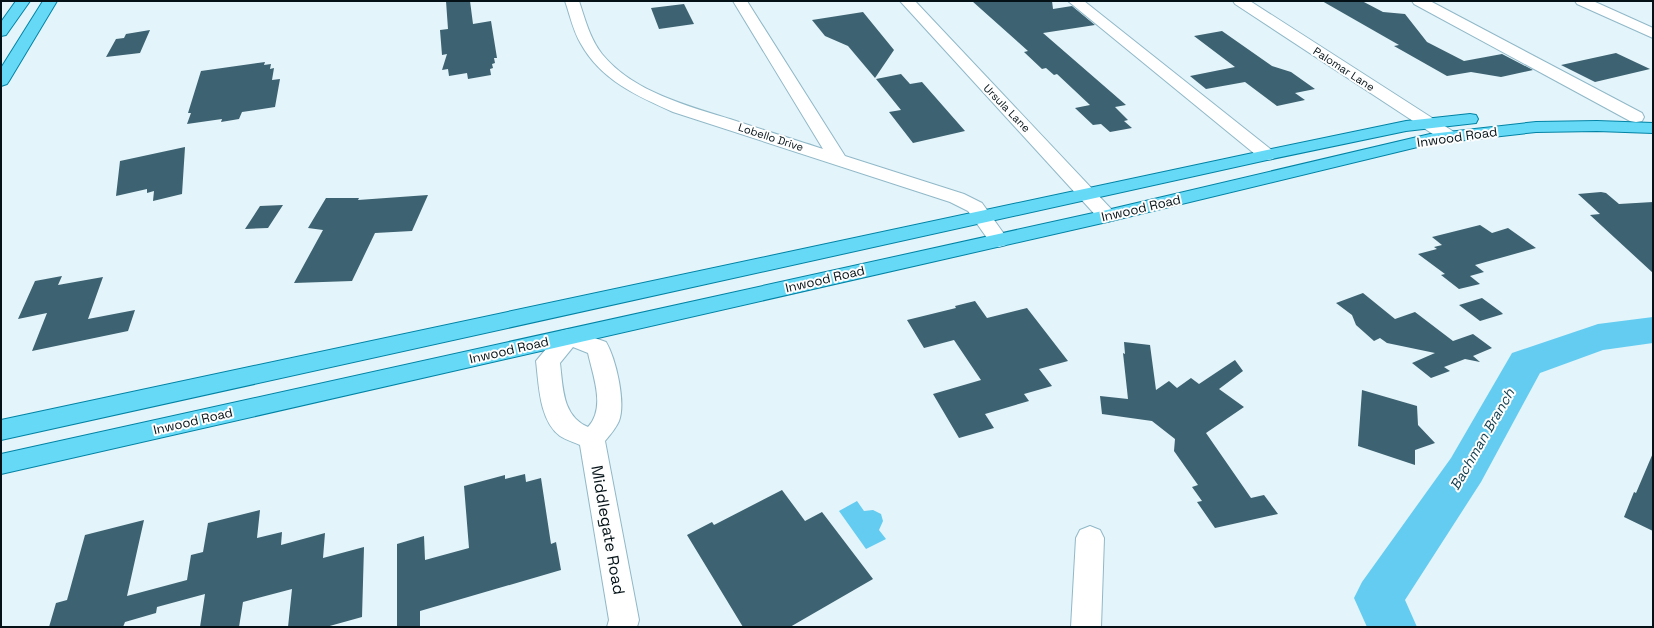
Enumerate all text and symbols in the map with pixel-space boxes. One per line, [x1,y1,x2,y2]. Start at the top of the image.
street label: Palomar Lane [1311,44,1377,94]
street label: Ursula Lane [981,81,1033,135]
street label: Lobello Drive [737,120,805,154]
street label: Inwood Road [1416,123,1498,151]
street label: Inwood Road [1100,191,1182,225]
street label: Inwood Road [784,262,866,296]
street label: Inwood Road [468,333,550,367]
water label: Bachman Branch [1446,385,1519,493]
street label: Inwood Road [152,404,234,438]
street label: Middlegate Road [586,464,630,596]

